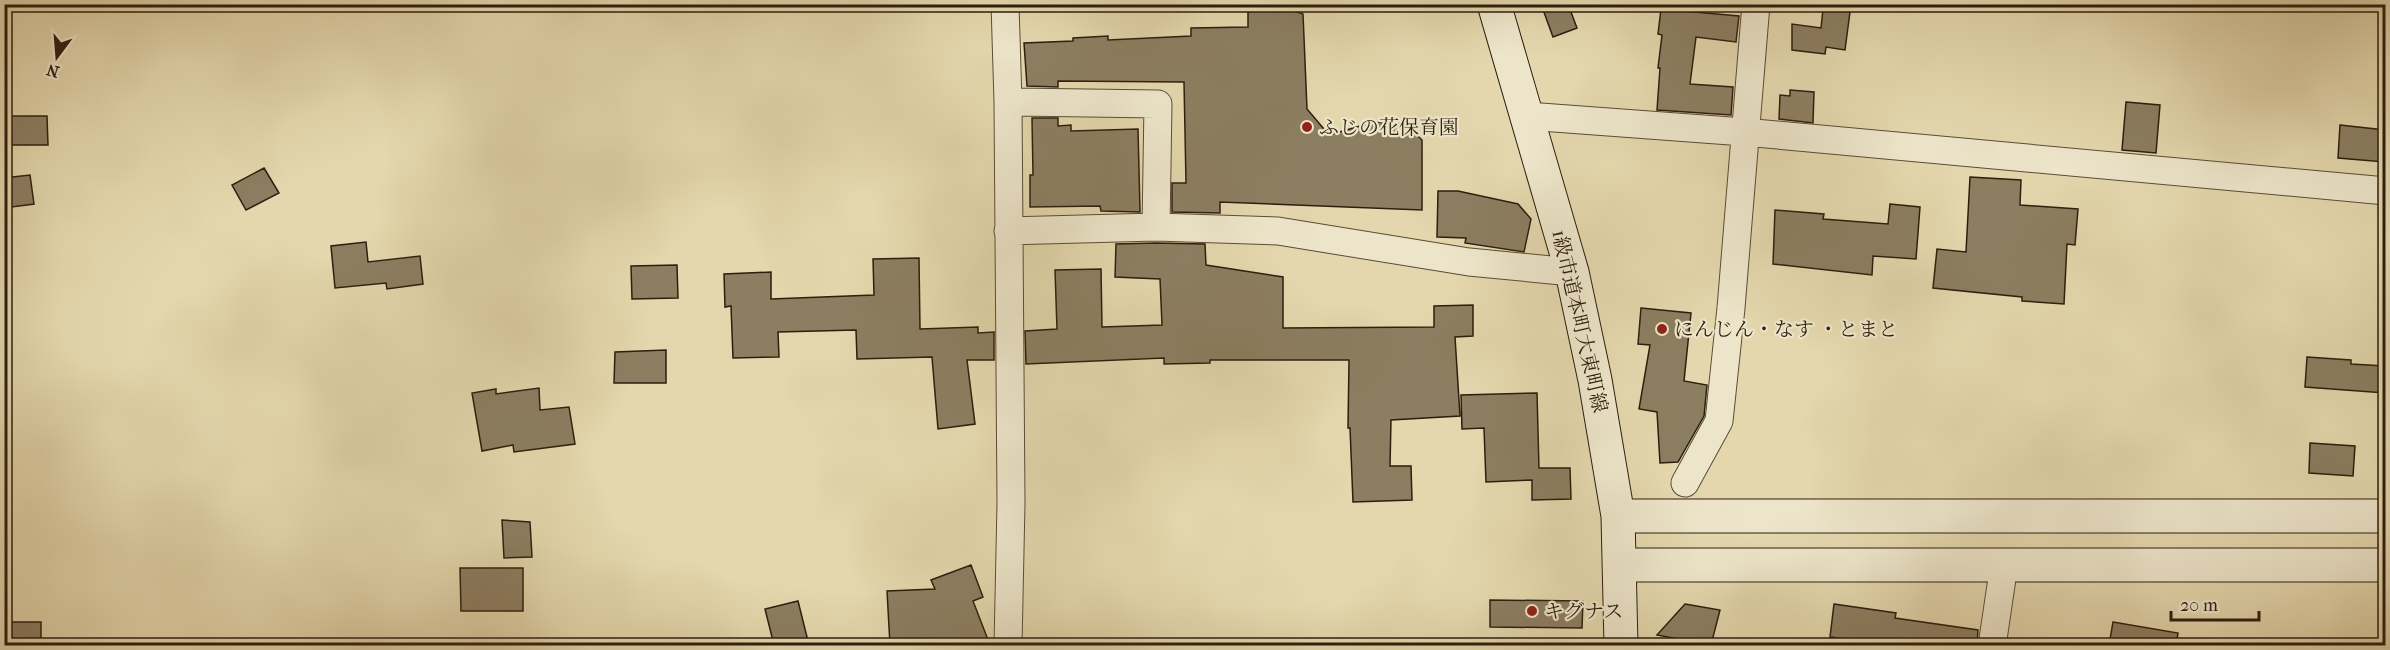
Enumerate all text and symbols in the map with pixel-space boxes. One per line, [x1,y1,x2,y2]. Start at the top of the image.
north arrow [27,27,87,87]
text: N [44,60,61,82]
place label: ふじの花保育園 [1319,116,1459,139]
marker: ふじの花保育園 [1300,120,1314,134]
street label: 1級市道本町大東町線 [1547,227,1612,415]
place label: にんじん・なす ・とまと [1674,318,1898,341]
marker: にんじん・なす ・とまと [1655,322,1669,336]
scale bar [2171,584,2260,622]
text: 20 m [2180,595,2218,616]
place label: キグナス [1544,600,1623,623]
marker: キグナス [1525,604,1539,618]

